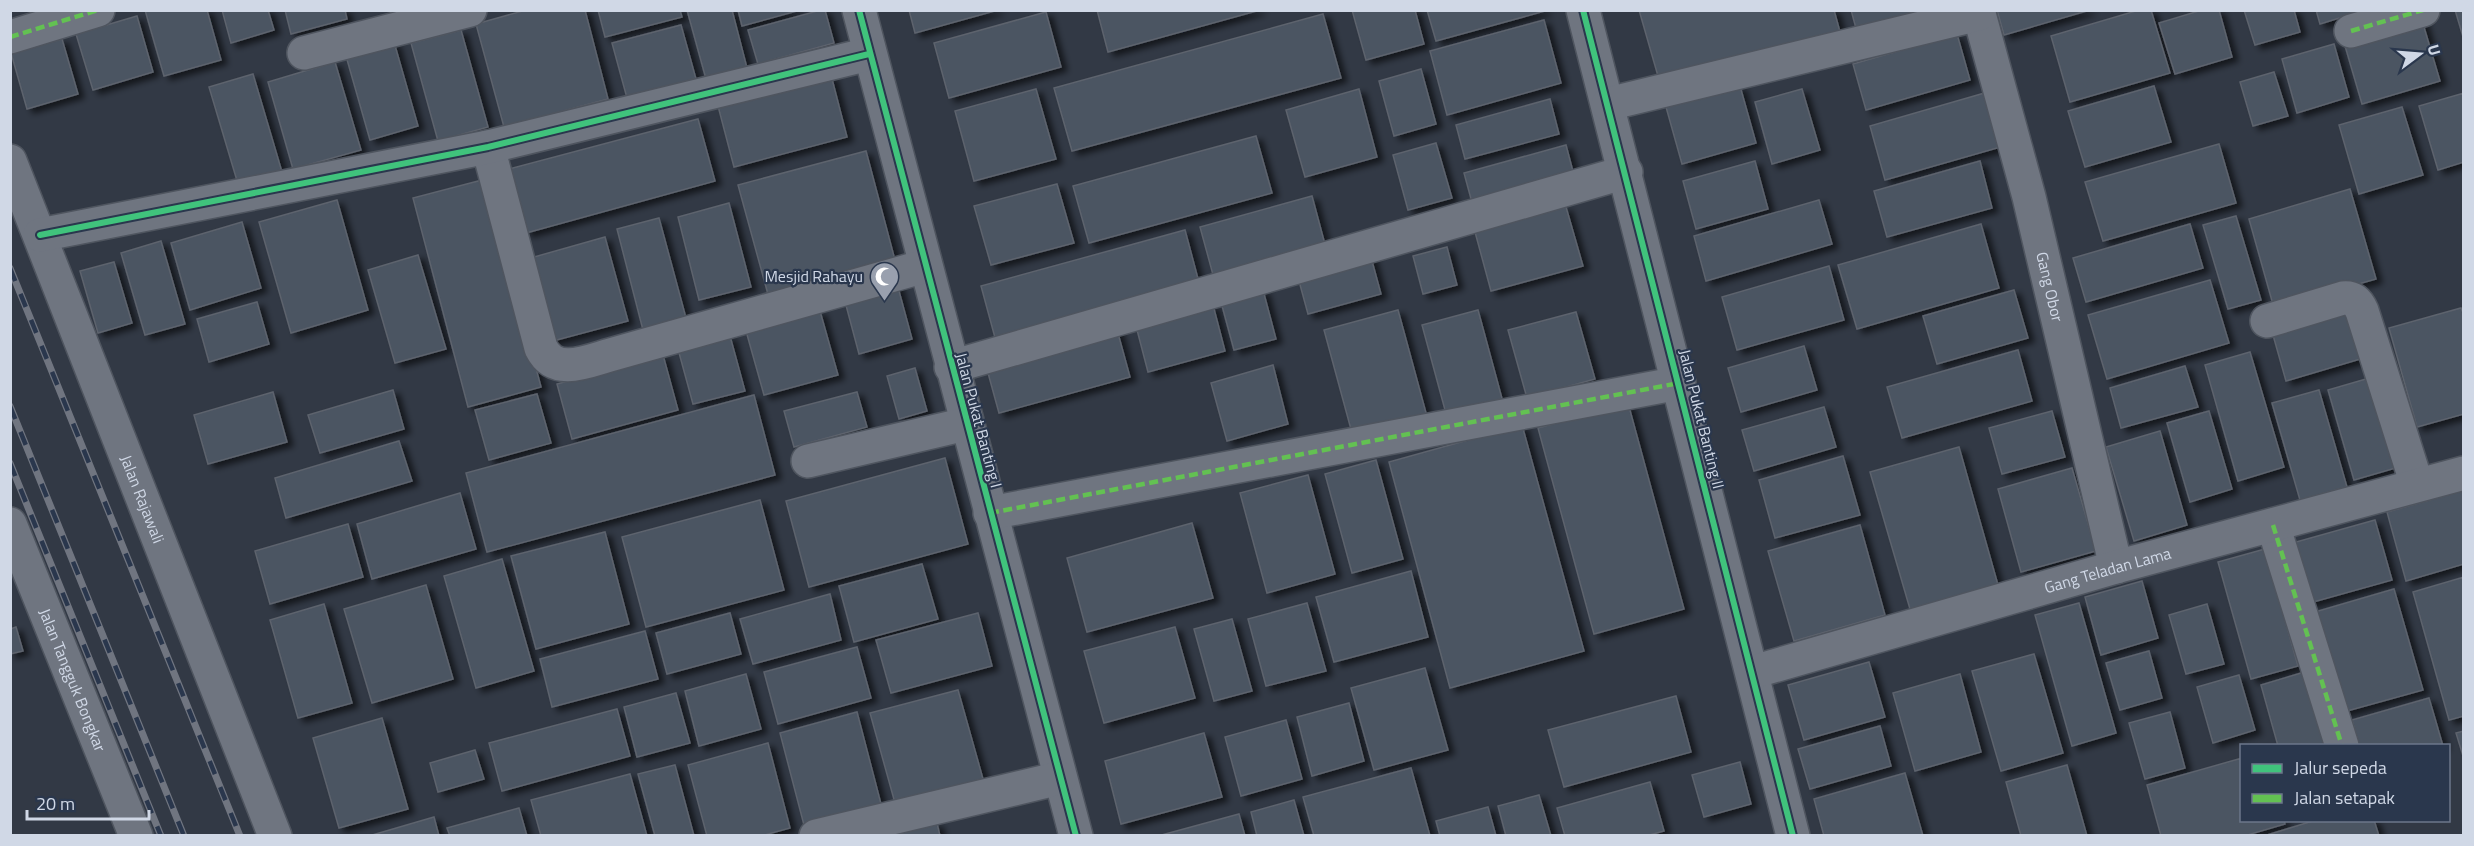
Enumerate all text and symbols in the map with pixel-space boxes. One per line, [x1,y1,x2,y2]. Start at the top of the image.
north arrow [2390,24,2450,84]
text: U [2421,42,2447,58]
street label: Gang Obor [2030,249,2070,325]
mosque icon: Mesjid Rahayu [868,260,900,302]
place label: Mesjid Rahayu [765,264,863,288]
street label: Jalan Pukat Banting II [1673,347,1731,491]
street label: Jalan Pukat Banting I [949,350,1009,490]
street label: Jalan Rajawali [114,451,171,547]
street label: Gang Teladan Lama [2041,541,2174,599]
street label: Jalan Tangguk Bongkar [33,605,113,755]
legend [2240,744,2450,822]
text: Jalur sepeda [2294,754,2387,781]
scale bar [27,783,148,821]
text: Jalan setapak [2294,784,2395,811]
text: 20 m [36,790,75,817]

